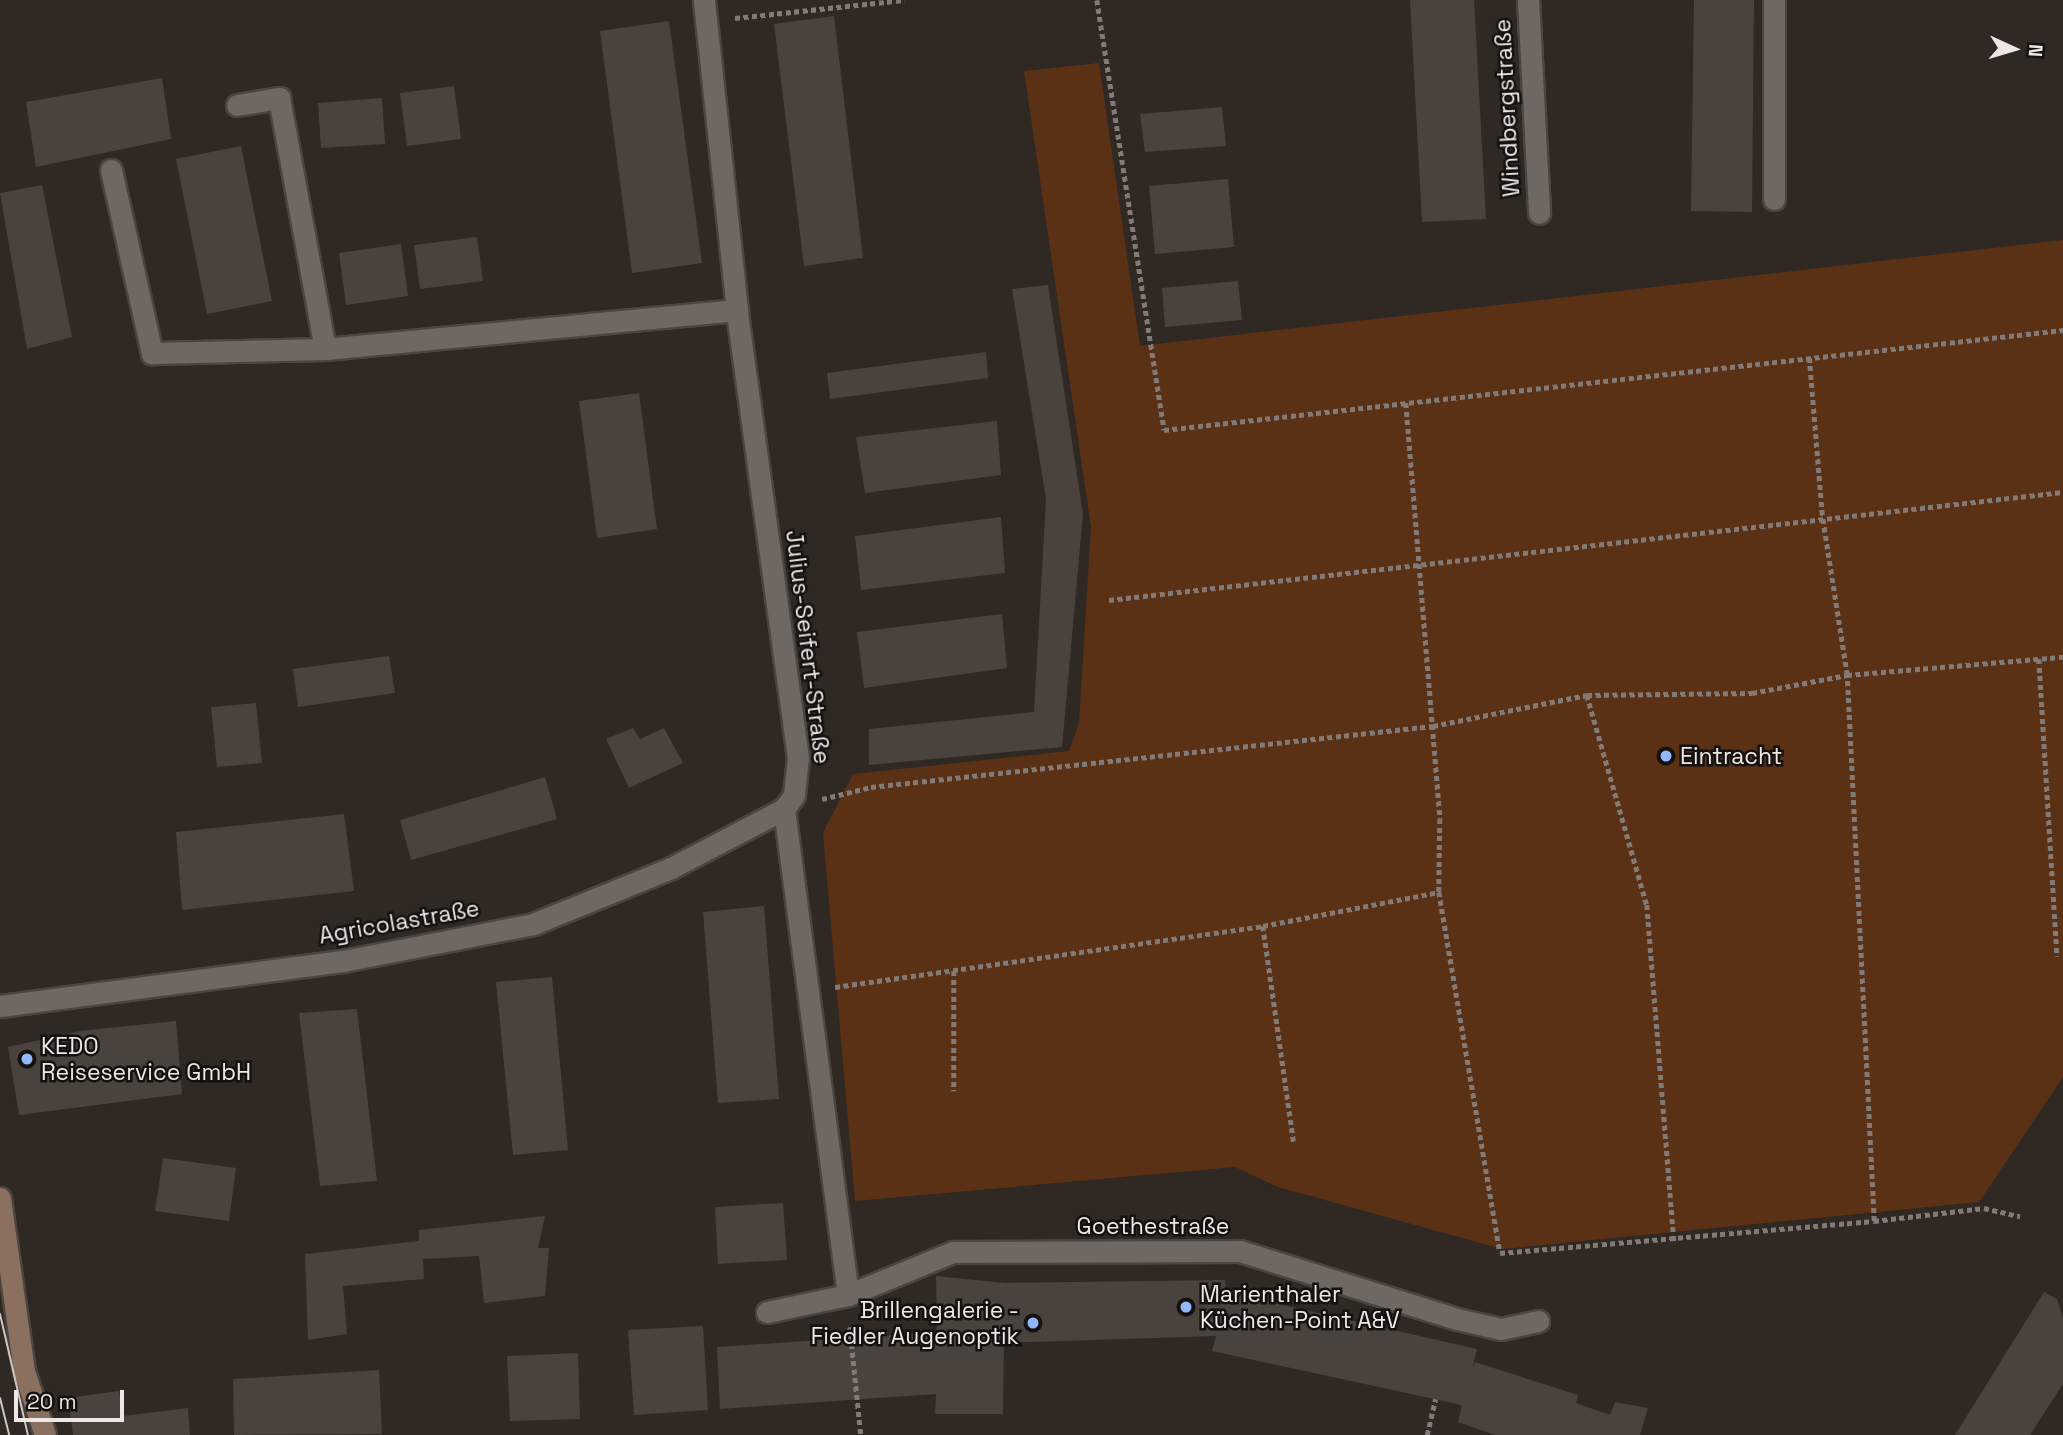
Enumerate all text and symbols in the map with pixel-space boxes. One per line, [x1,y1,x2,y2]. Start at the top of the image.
north arrow [1979,14,2049,84]
street label: Windbergstraße [1489,18,1525,198]
text: N [2023,43,2048,58]
street label: Julius-Seifert-Straße [780,529,836,765]
place label: Eintracht [1680,742,1782,770]
marker: Eintracht [1658,748,1674,764]
street label: Agricolastraße [317,894,481,950]
place label: KEDO Reiseservice GmbH [41,1032,251,1086]
marker: KEDO Reiseservice GmbH [19,1051,35,1067]
street label: Goethestraße [1077,1212,1229,1240]
place label: Marienthaler Küchen-Point A&V [1200,1280,1400,1334]
place label: Brillengalerie - Fiedler Augenoptik [810,1296,1019,1350]
marker: Marienthaler Küchen-Point A&V [1178,1299,1194,1315]
marker: Brillengalerie - Fiedler Augenoptik [1025,1315,1041,1331]
scale bar [18,1376,128,1420]
text: 20 m [27,1388,77,1415]

